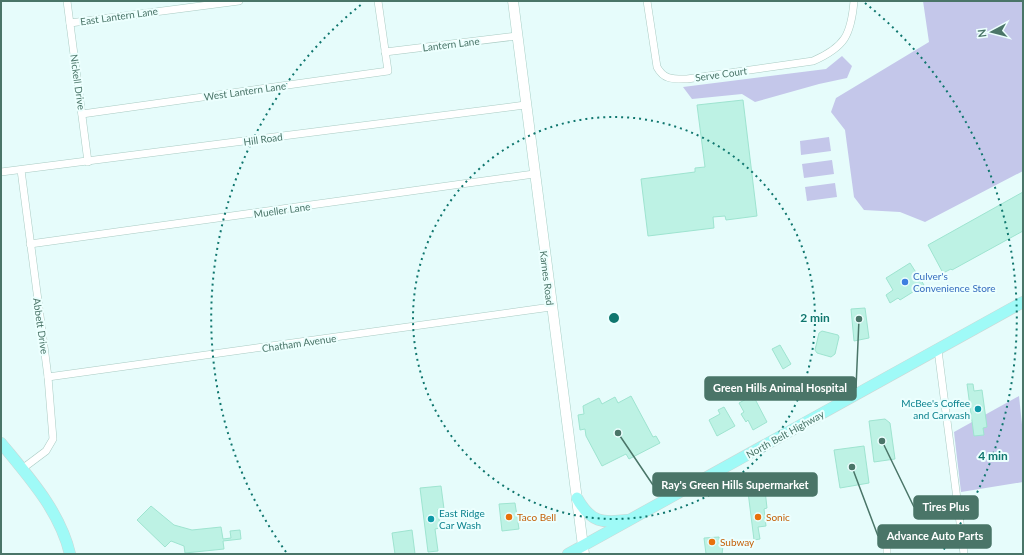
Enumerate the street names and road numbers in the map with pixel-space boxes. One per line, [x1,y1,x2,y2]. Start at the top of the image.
street label: East Lantern Lane [79,5,159,27]
street label: Lantern Lane [422,35,480,53]
street label: Nickell Drive [68,53,88,111]
street label: Serve Court [694,64,748,84]
street label: West Lantern Lane [203,79,287,103]
street label: Hill Road [243,130,283,148]
street label: Mueller Lane [253,200,311,220]
street label: Karnes Road [538,250,556,306]
street label: Abbett Drive [31,297,51,355]
street label: Chatham Avenue [261,332,337,354]
street label: North Belt Highway [744,407,827,460]

